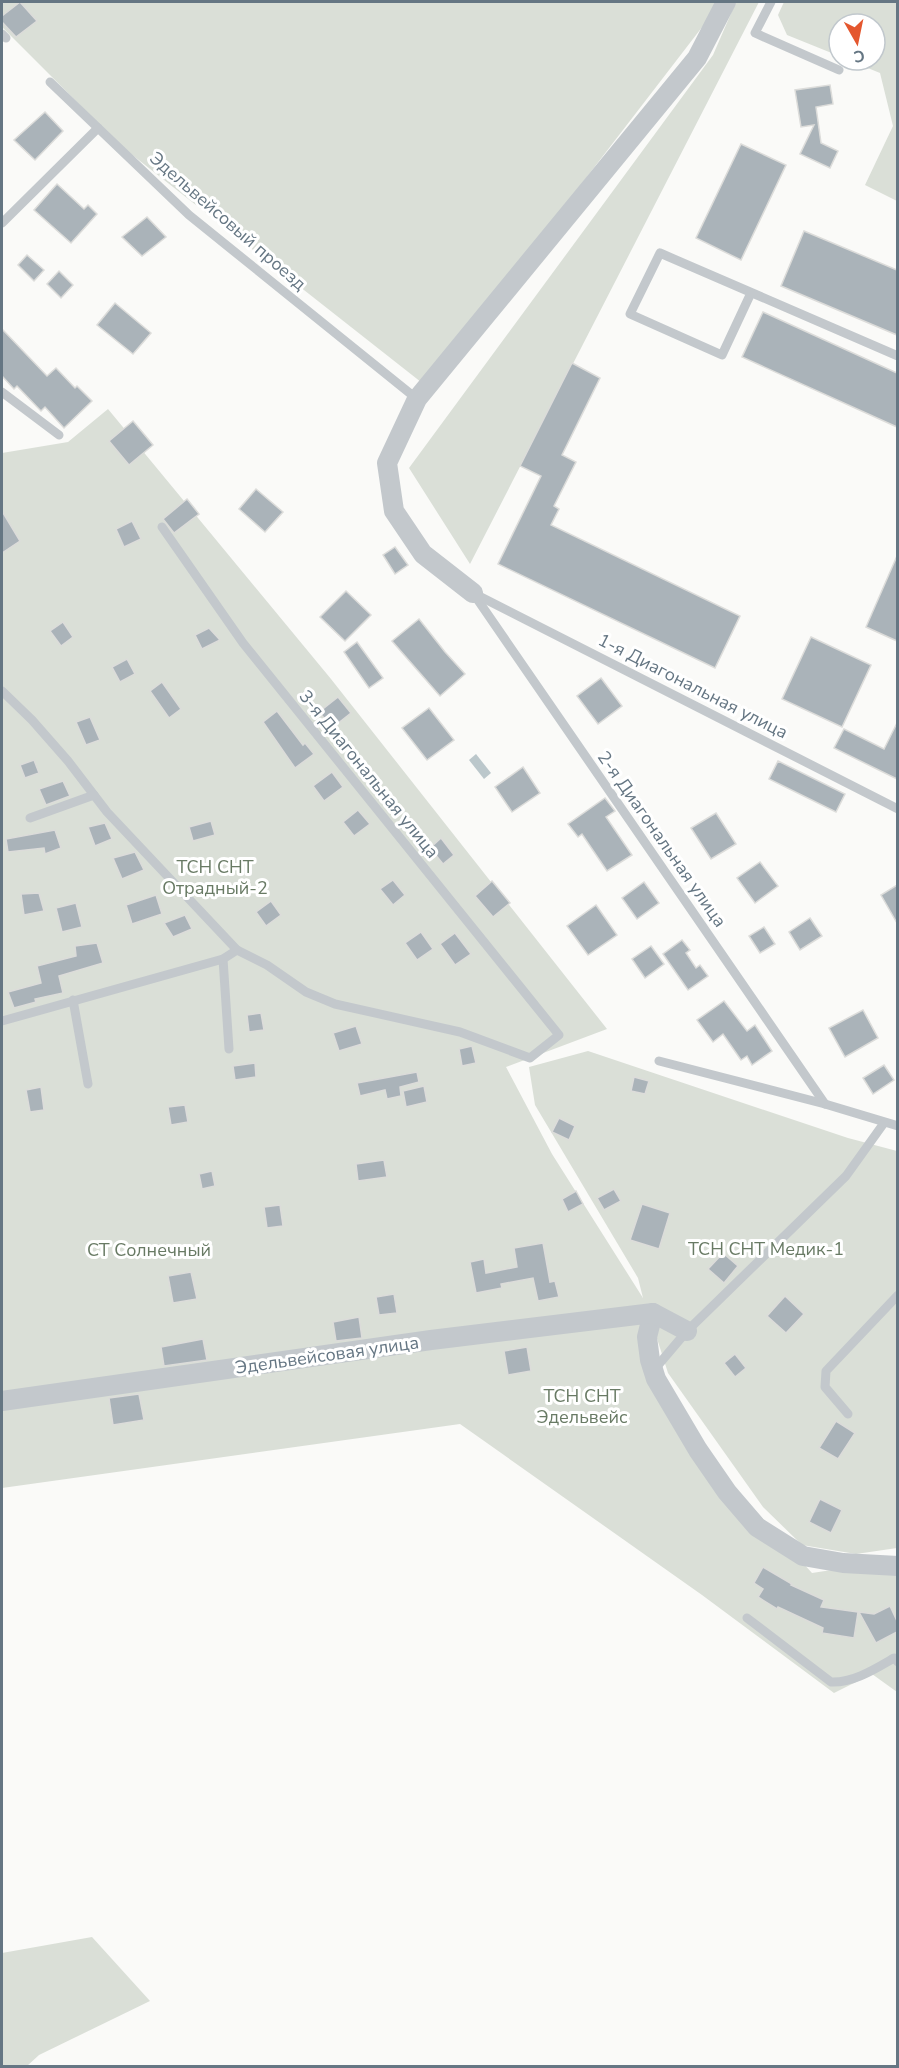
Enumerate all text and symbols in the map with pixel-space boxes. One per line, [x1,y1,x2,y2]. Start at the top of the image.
north arrow [827,12,887,72]
text: С [852,44,866,68]
street label: Эдельвейсовый проезд [145,146,312,296]
street label: 1-я Диагональная улица [594,628,792,744]
street label: 3-я Диагональная улица [294,685,444,863]
street label: 2-я Диагональная улица [592,746,732,932]
park label: ТСН СНТ Отрадный-2 [162,855,268,900]
park label: ТСН СНТ Медик-1 [688,1237,844,1261]
park label: СТ Солнечный [87,1238,211,1262]
street label: Эдельвейсовая улица [234,1330,420,1380]
park label: ТСН СНТ Эдельвейс [537,1384,628,1429]

